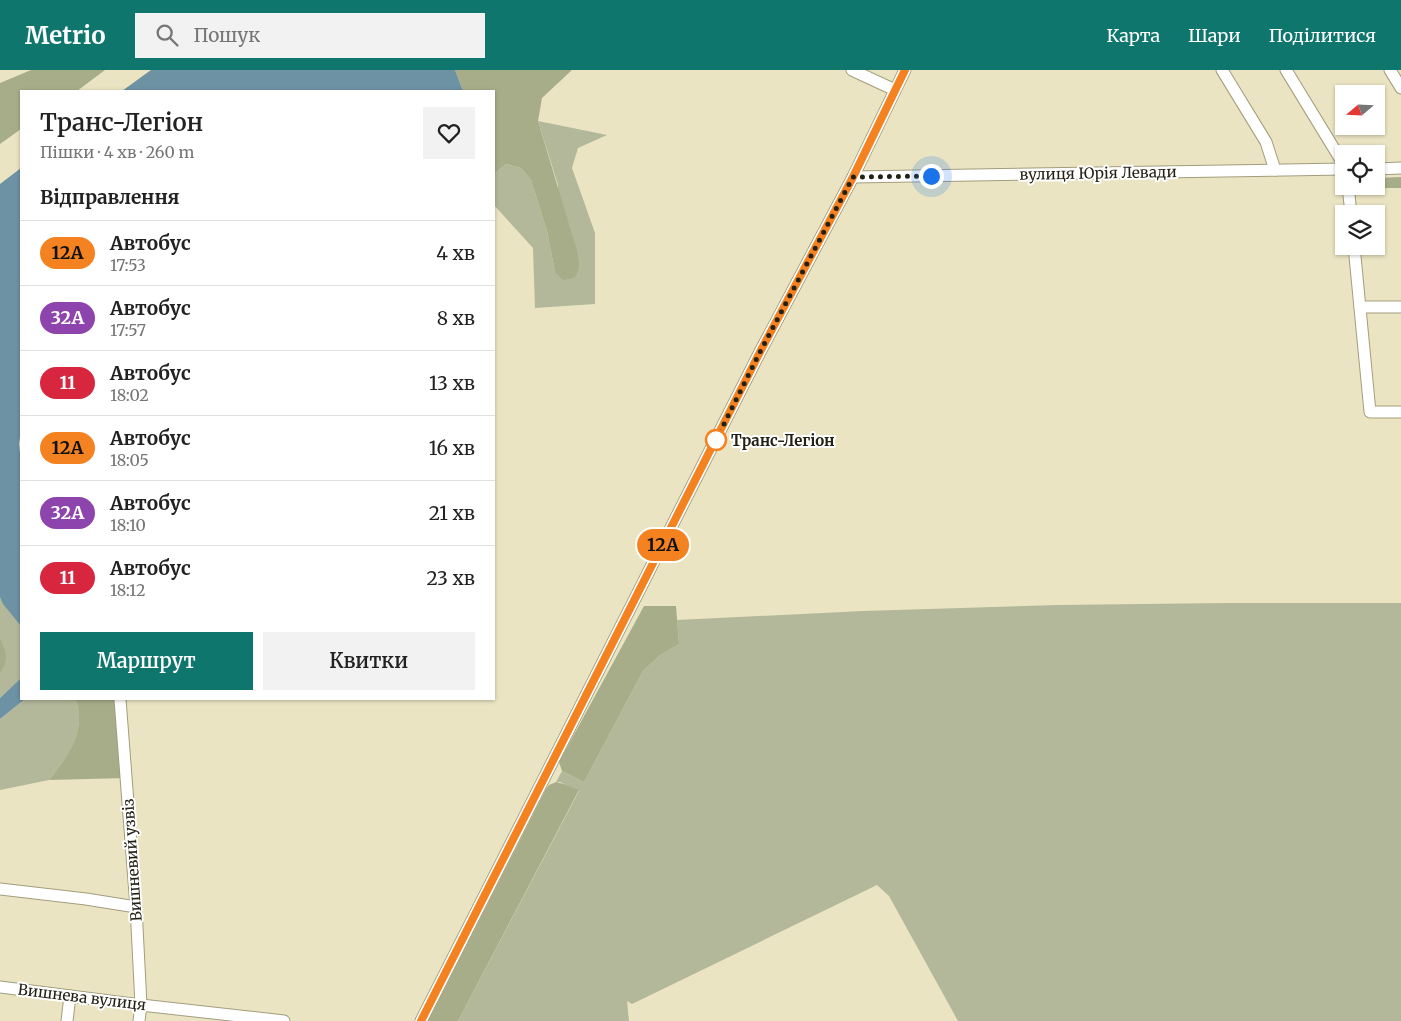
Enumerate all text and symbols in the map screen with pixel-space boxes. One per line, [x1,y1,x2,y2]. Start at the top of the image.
search box [135,13,485,58]
text: Metrio [25,20,105,51]
icon: search [153,21,181,49]
text: Пошук [193,23,260,47]
text: Карта [1107,24,1160,47]
text: Шари [1188,24,1241,47]
text: Поділитися [1269,24,1376,47]
north arrow [1335,85,1385,135]
map controls [1335,85,1385,255]
text: Транс-Легіон [40,107,203,138]
button: heart [423,107,475,159]
text: Пішки · 4 хв · 260 m [40,142,194,162]
button: locate [1335,145,1385,195]
street label: вулиця Юрія Левади [1019,162,1177,184]
your location [919,164,944,189]
text: Відправлення [40,185,180,209]
button: layers [1335,205,1385,255]
text: Автобус [110,231,191,255]
text: 12А [52,241,83,264]
text: 4 хв [436,241,475,265]
text: 17:53 [110,255,146,275]
text: Автобус [110,296,191,320]
text: 32А [51,306,84,329]
text: 8 хв [437,306,475,330]
text: 17:57 [110,320,146,340]
text: Автобус [110,361,191,385]
text: 11 [59,371,76,394]
text: 13 хв [429,371,475,395]
text: 18:02 [110,385,149,405]
text: Автобус [110,426,191,450]
marker: Транс-Легіон [705,429,727,451]
place label: Транс-Легіон [731,431,835,450]
text: 12А [52,436,83,459]
text: 16 хв [429,436,475,460]
text: 18:05 [110,450,149,470]
text: Автобус [110,491,191,515]
text: 32А [51,501,84,524]
text: 21 хв [429,501,475,525]
text: 18:10 [110,515,146,535]
line badge: 12А [634,529,692,561]
text: 12А [647,533,679,556]
text: Автобус [110,556,191,580]
text: 11 [59,566,76,589]
text: 23 хв [426,566,475,590]
text: 18:12 [110,580,146,600]
button: Маршрут [40,632,253,690]
button: Квитки [263,632,475,690]
street label: Вишневий узвіз [118,798,146,922]
street label: Вишнева вулиця [17,980,147,1014]

